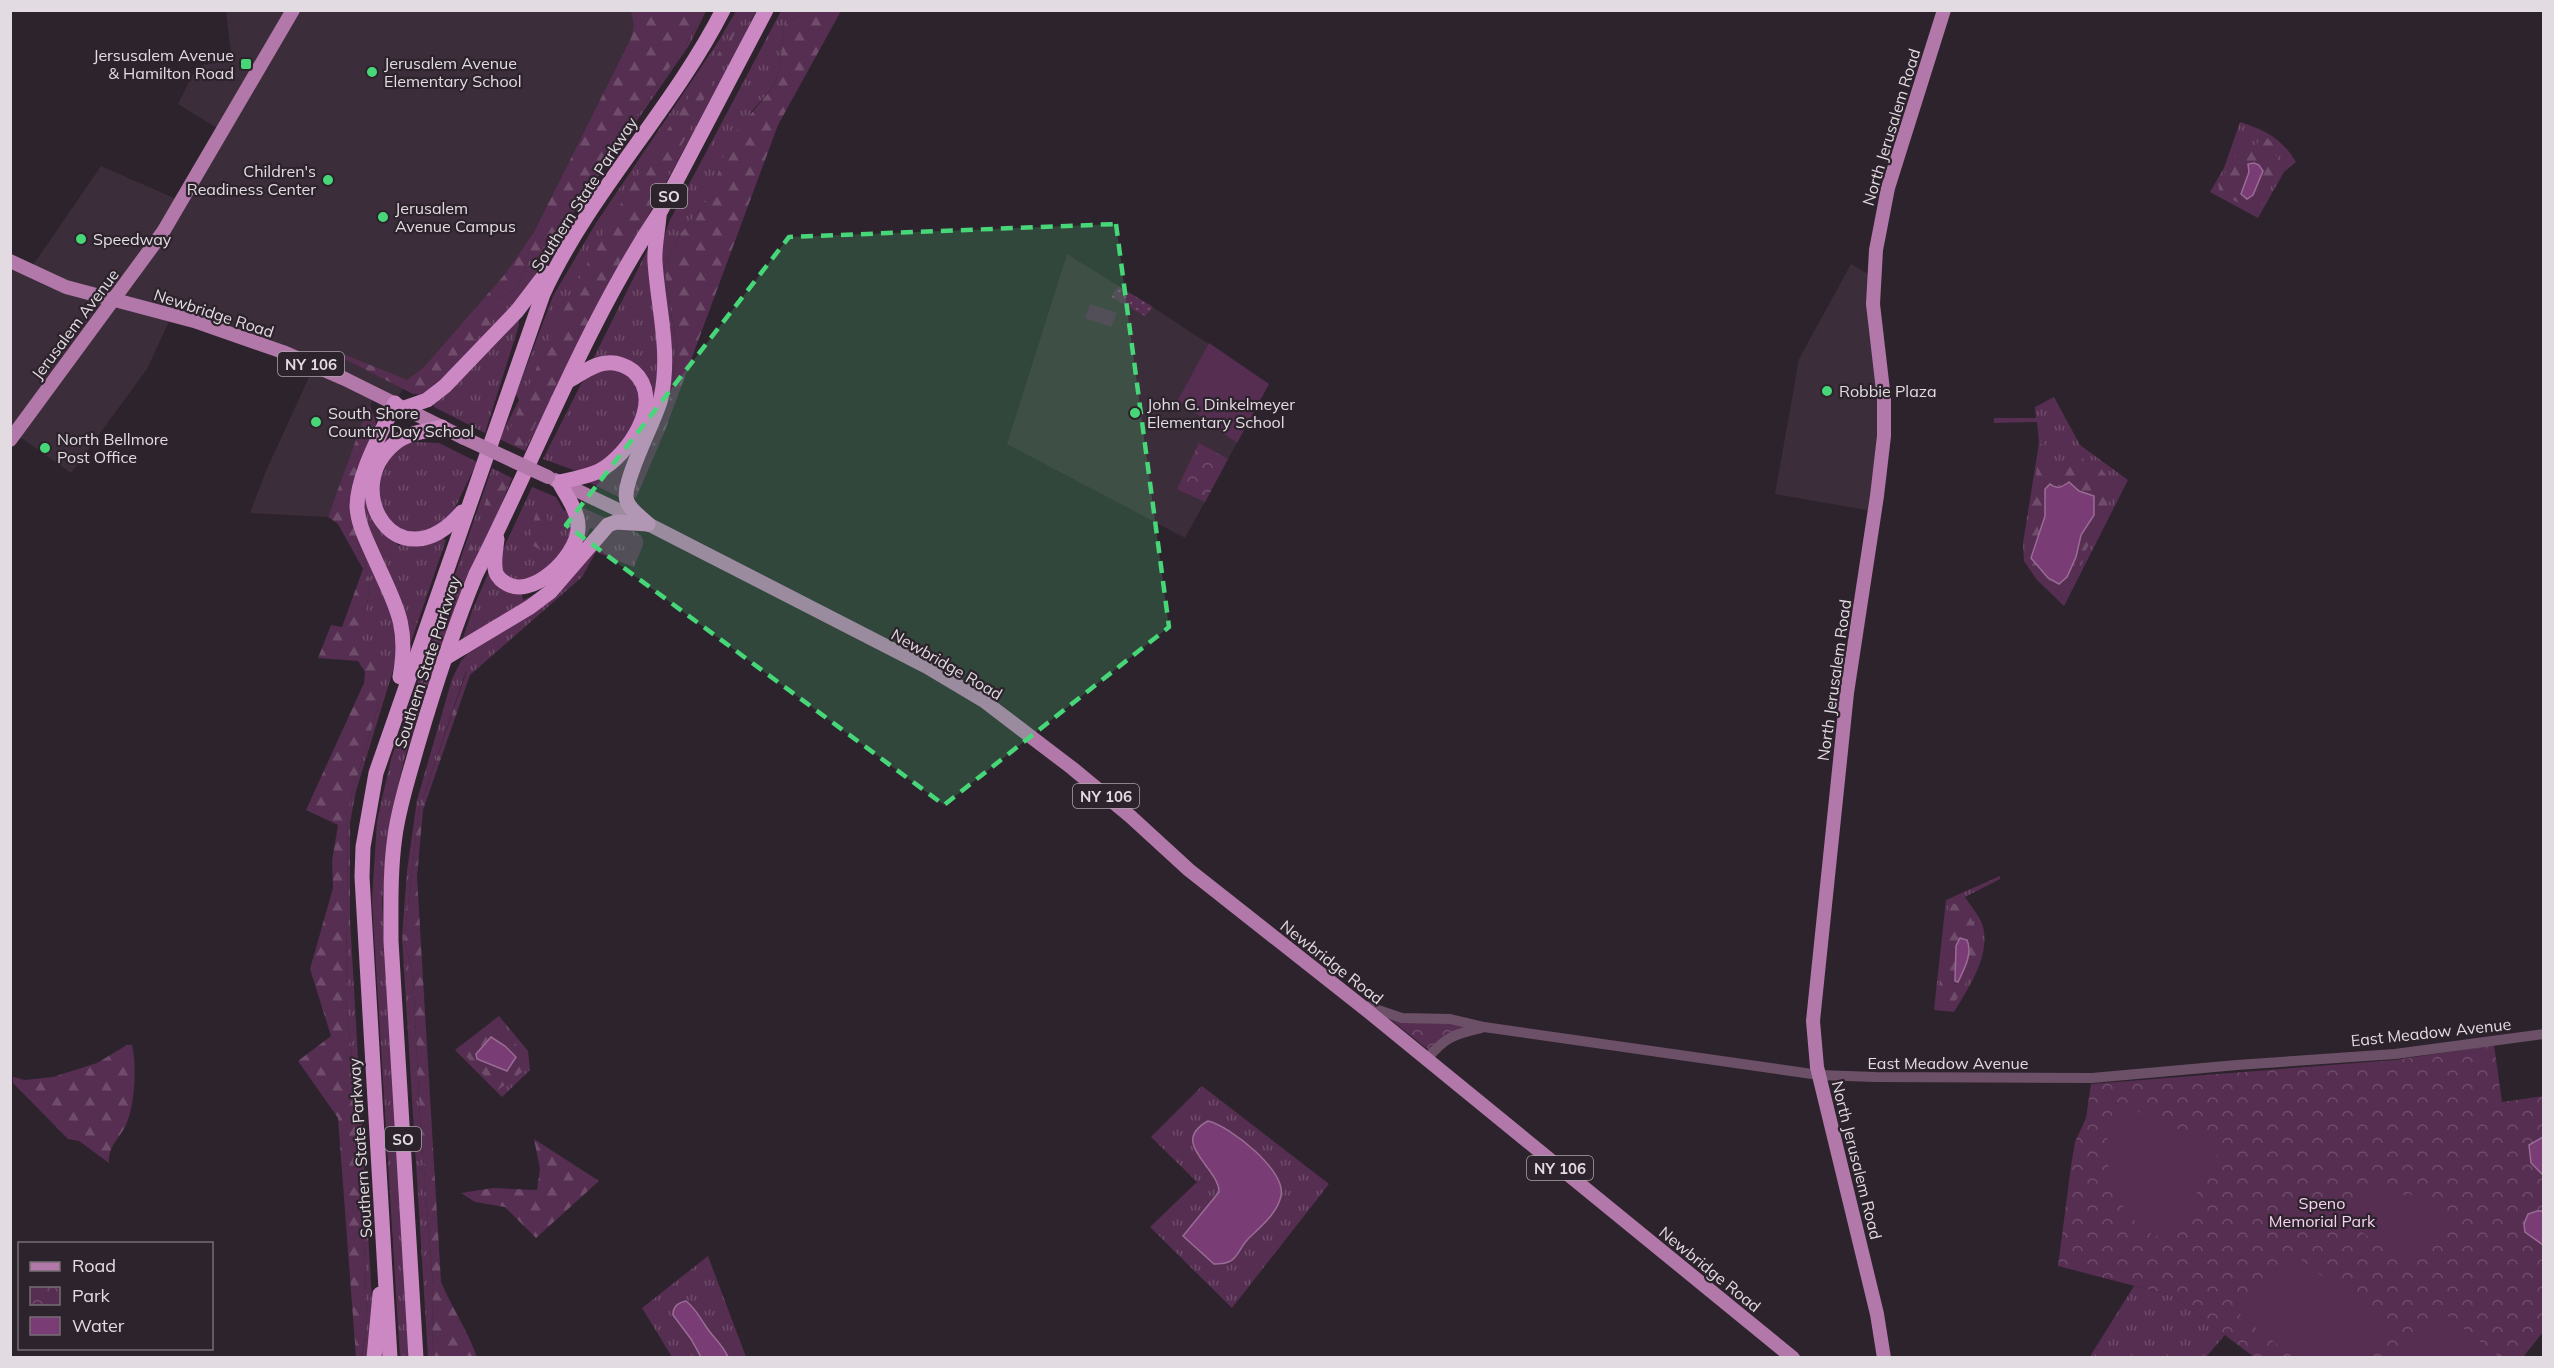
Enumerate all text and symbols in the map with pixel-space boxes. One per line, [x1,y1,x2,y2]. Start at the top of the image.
place label: Jersusalem Avenue & Hamilton Road [93,45,234,83]
street label: North Jerusalem Road [1858,46,1924,208]
place label: Jerusalem Avenue Elementary School [384,53,522,91]
marker: Jersusalem Avenue & Hamilton Road [239,57,253,71]
marker: Jerusalem Avenue Elementary School [365,65,379,79]
street label: Southern State Parkway [527,113,642,275]
place label: Children's Readiness Center [187,161,316,199]
marker: Children's Readiness Center [321,173,335,187]
road number: SO [651,184,687,208]
place label: Jerusalem Avenue Campus [395,198,516,236]
marker: Jerusalem Avenue Campus [376,210,390,224]
place label: Speedway [93,229,172,249]
marker: Speedway [74,232,88,246]
street label: Jerusalem Avenue [27,265,123,383]
street label: Newbridge Road [151,284,277,342]
road number: NY 106 [278,352,344,376]
place label: Robbie Plaza [1839,381,1937,401]
marker: Robbie Plaza [1820,384,1834,398]
place label: John G. Dinkelmeyer Elementary School [1147,394,1295,432]
place label: South Shore Country Day School [328,403,474,441]
marker: John G. Dinkelmeyer Elementary School [1128,406,1142,420]
marker: South Shore Country Day School [309,415,323,429]
place label: North Bellmore Post Office [57,429,168,467]
marker: North Bellmore Post Office [38,441,52,455]
street label: Southern State Parkway [390,573,464,751]
street label: North Jerusalem Road [1813,598,1855,762]
street label: Newbridge Road [888,624,1006,704]
road number: NY 106 [1073,784,1139,808]
street label: Newbridge Road [1277,916,1387,1008]
street label: East Meadow Avenue [2350,1014,2512,1050]
street label: East Meadow Avenue [1868,1053,2028,1073]
street label: Southern State Parkway [344,1057,376,1239]
street label: North Jerusalem Road [1828,1079,1886,1241]
road number: SO [385,1127,421,1151]
road number: NY 106 [1527,1156,1593,1180]
park label: Speno Memorial Park [2269,1193,2376,1231]
street label: Newbridge Road [1655,1222,1765,1316]
legend [18,1242,213,1350]
text: Road [72,1254,116,1277]
text: Park [72,1284,111,1307]
text: Water [72,1314,125,1337]

